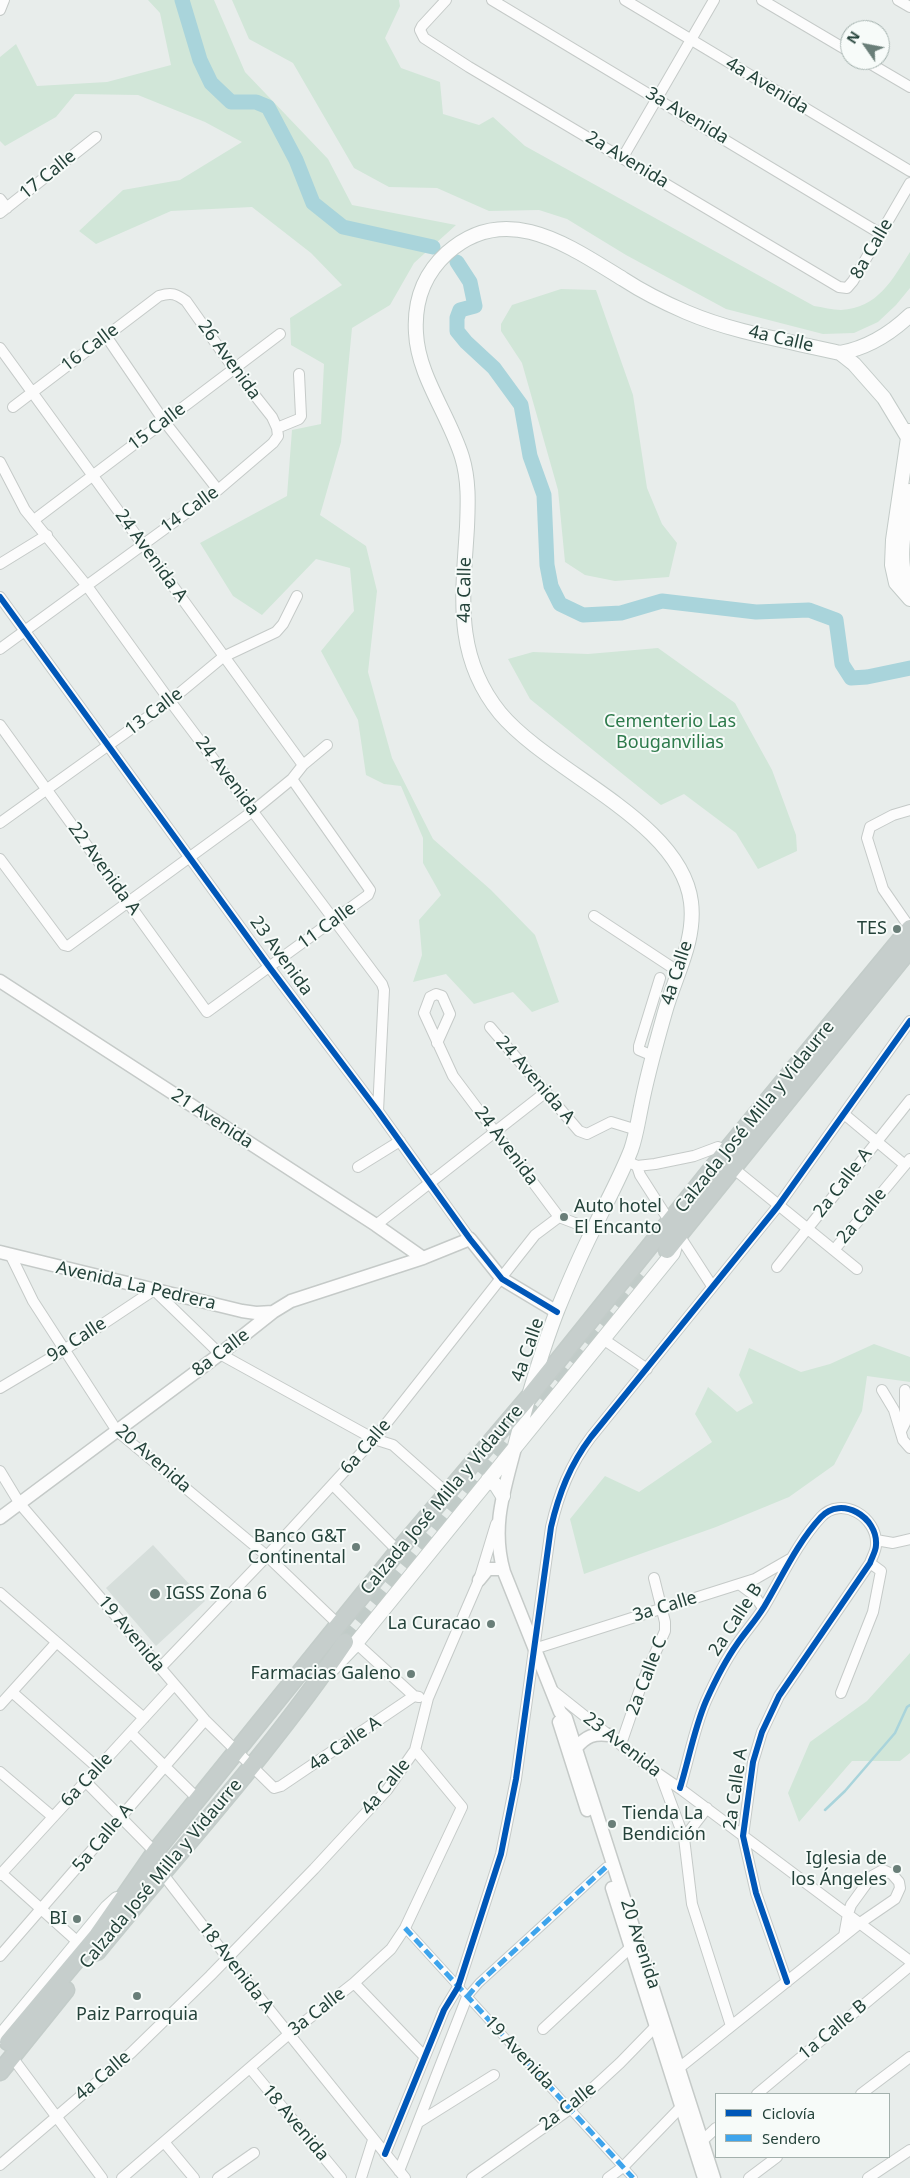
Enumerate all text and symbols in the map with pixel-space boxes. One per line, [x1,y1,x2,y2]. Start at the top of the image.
north arrow [840,20,890,70]
text: N [842,27,864,47]
street label: 4a Avenida [722,53,812,119]
street label: 3a Avenida [642,83,732,149]
street label: 2a Avenida [582,127,672,193]
street label: 17 Calle [15,146,81,204]
street label: 8a Calle [846,215,898,283]
street label: 26 Avenida [193,316,265,404]
street label: 16 Calle [57,319,123,377]
street label: 4a Calle [746,321,816,357]
street label: 15 Calle [124,398,190,456]
street label: 14 Calle [157,482,223,538]
street label: 24 Avenida A [110,505,192,607]
street label: 4a Calle [454,557,476,623]
street label: 13 Calle [121,683,187,741]
park label: Cementerio Las Bouganvilias [604,711,736,754]
street label: 24 Avenida [190,732,264,820]
street label: 22 Avenida A [63,818,145,920]
street label: 11 Calle [294,898,360,954]
street label: 23 Avenida [245,912,317,1000]
place label: TES [857,918,887,940]
marker: TES [891,923,903,935]
street label: 4a Calle [657,938,697,1008]
street label: Calzada José Milla y Vidaurre [671,1017,839,1217]
street label: 24 Avenida A [491,1032,579,1128]
street label: 21 Avenida [167,1085,257,1153]
street label: 24 Avenida [469,1102,543,1190]
street label: 2a Calle A [809,1144,877,1222]
street label: 2a Calle [833,1184,891,1248]
place label: Auto hotel El Encanto [574,1196,662,1238]
marker: Auto hotel El Encanto [558,1211,570,1223]
street label: Avenida La Pedrera [54,1257,218,1315]
street label: 9a Calle [43,1313,111,1367]
street label: 4a Calle [507,1315,549,1385]
street label: 8a Calle [188,1325,254,1381]
street label: Calzada José Milla y Vidaurre [356,1401,528,1599]
street label: 6a Calle [336,1415,396,1479]
street label: 20 Avenida [111,1420,195,1498]
place label: Banco G&T Continental [248,1526,346,1568]
marker: Banco G&T Continental [350,1541,362,1553]
street label: 2a Calle B [705,1580,767,1660]
place label: IGSS Zona 6 [166,1583,267,1605]
marker: IGSS Zona 6 [148,1587,162,1601]
street label: 3a Calle [630,1587,700,1627]
street label: 19 Avenida [93,1591,169,1677]
place label: La Curacao [387,1613,481,1635]
marker: La Curacao [485,1618,497,1630]
street label: 2a Calle C [622,1634,672,1718]
place label: Farmacias Galeno [251,1663,401,1685]
marker: Farmacias Galeno [405,1668,417,1680]
street label: 23 Avenida [579,1708,665,1782]
street label: 4a Calle A [305,1712,385,1776]
street label: 2a Calle A [720,1747,752,1831]
street label: 6a Calle [57,1749,117,1811]
street label: 4a Calle [357,1755,415,1819]
street label: Calzada José Milla y Vidaurre [75,1775,247,1973]
street label: 5a Calle A [68,1800,138,1876]
place label: Tienda La Bendición [622,1803,706,1846]
marker: Tienda La Bendición [606,1818,618,1830]
place label: Iglesia de los Ángeles [791,1848,887,1890]
marker: Iglesia de los Ángeles [891,1863,903,1875]
street label: 20 Avenida [615,1896,665,1992]
place label: BI [49,1908,67,1930]
marker: BI [71,1913,83,1925]
street label: 18 Avenida A [194,1918,278,2018]
street label: 3a Calle [284,1983,350,2041]
marker: Paiz Parroquia [131,1990,143,2002]
street label: 1a Calle B [795,1995,871,2065]
place label: Paiz Parroquia [76,2004,198,2026]
street label: 19 Avenida [479,2012,559,2094]
street label: 4a Calle [71,2047,135,2105]
street label: 2a Calle [535,2078,601,2136]
street label: 18 Avenida [257,2080,333,2166]
legend [715,2093,890,2158]
text: Ciclovía [762,2103,815,2123]
text: Sendero [762,2128,821,2148]

